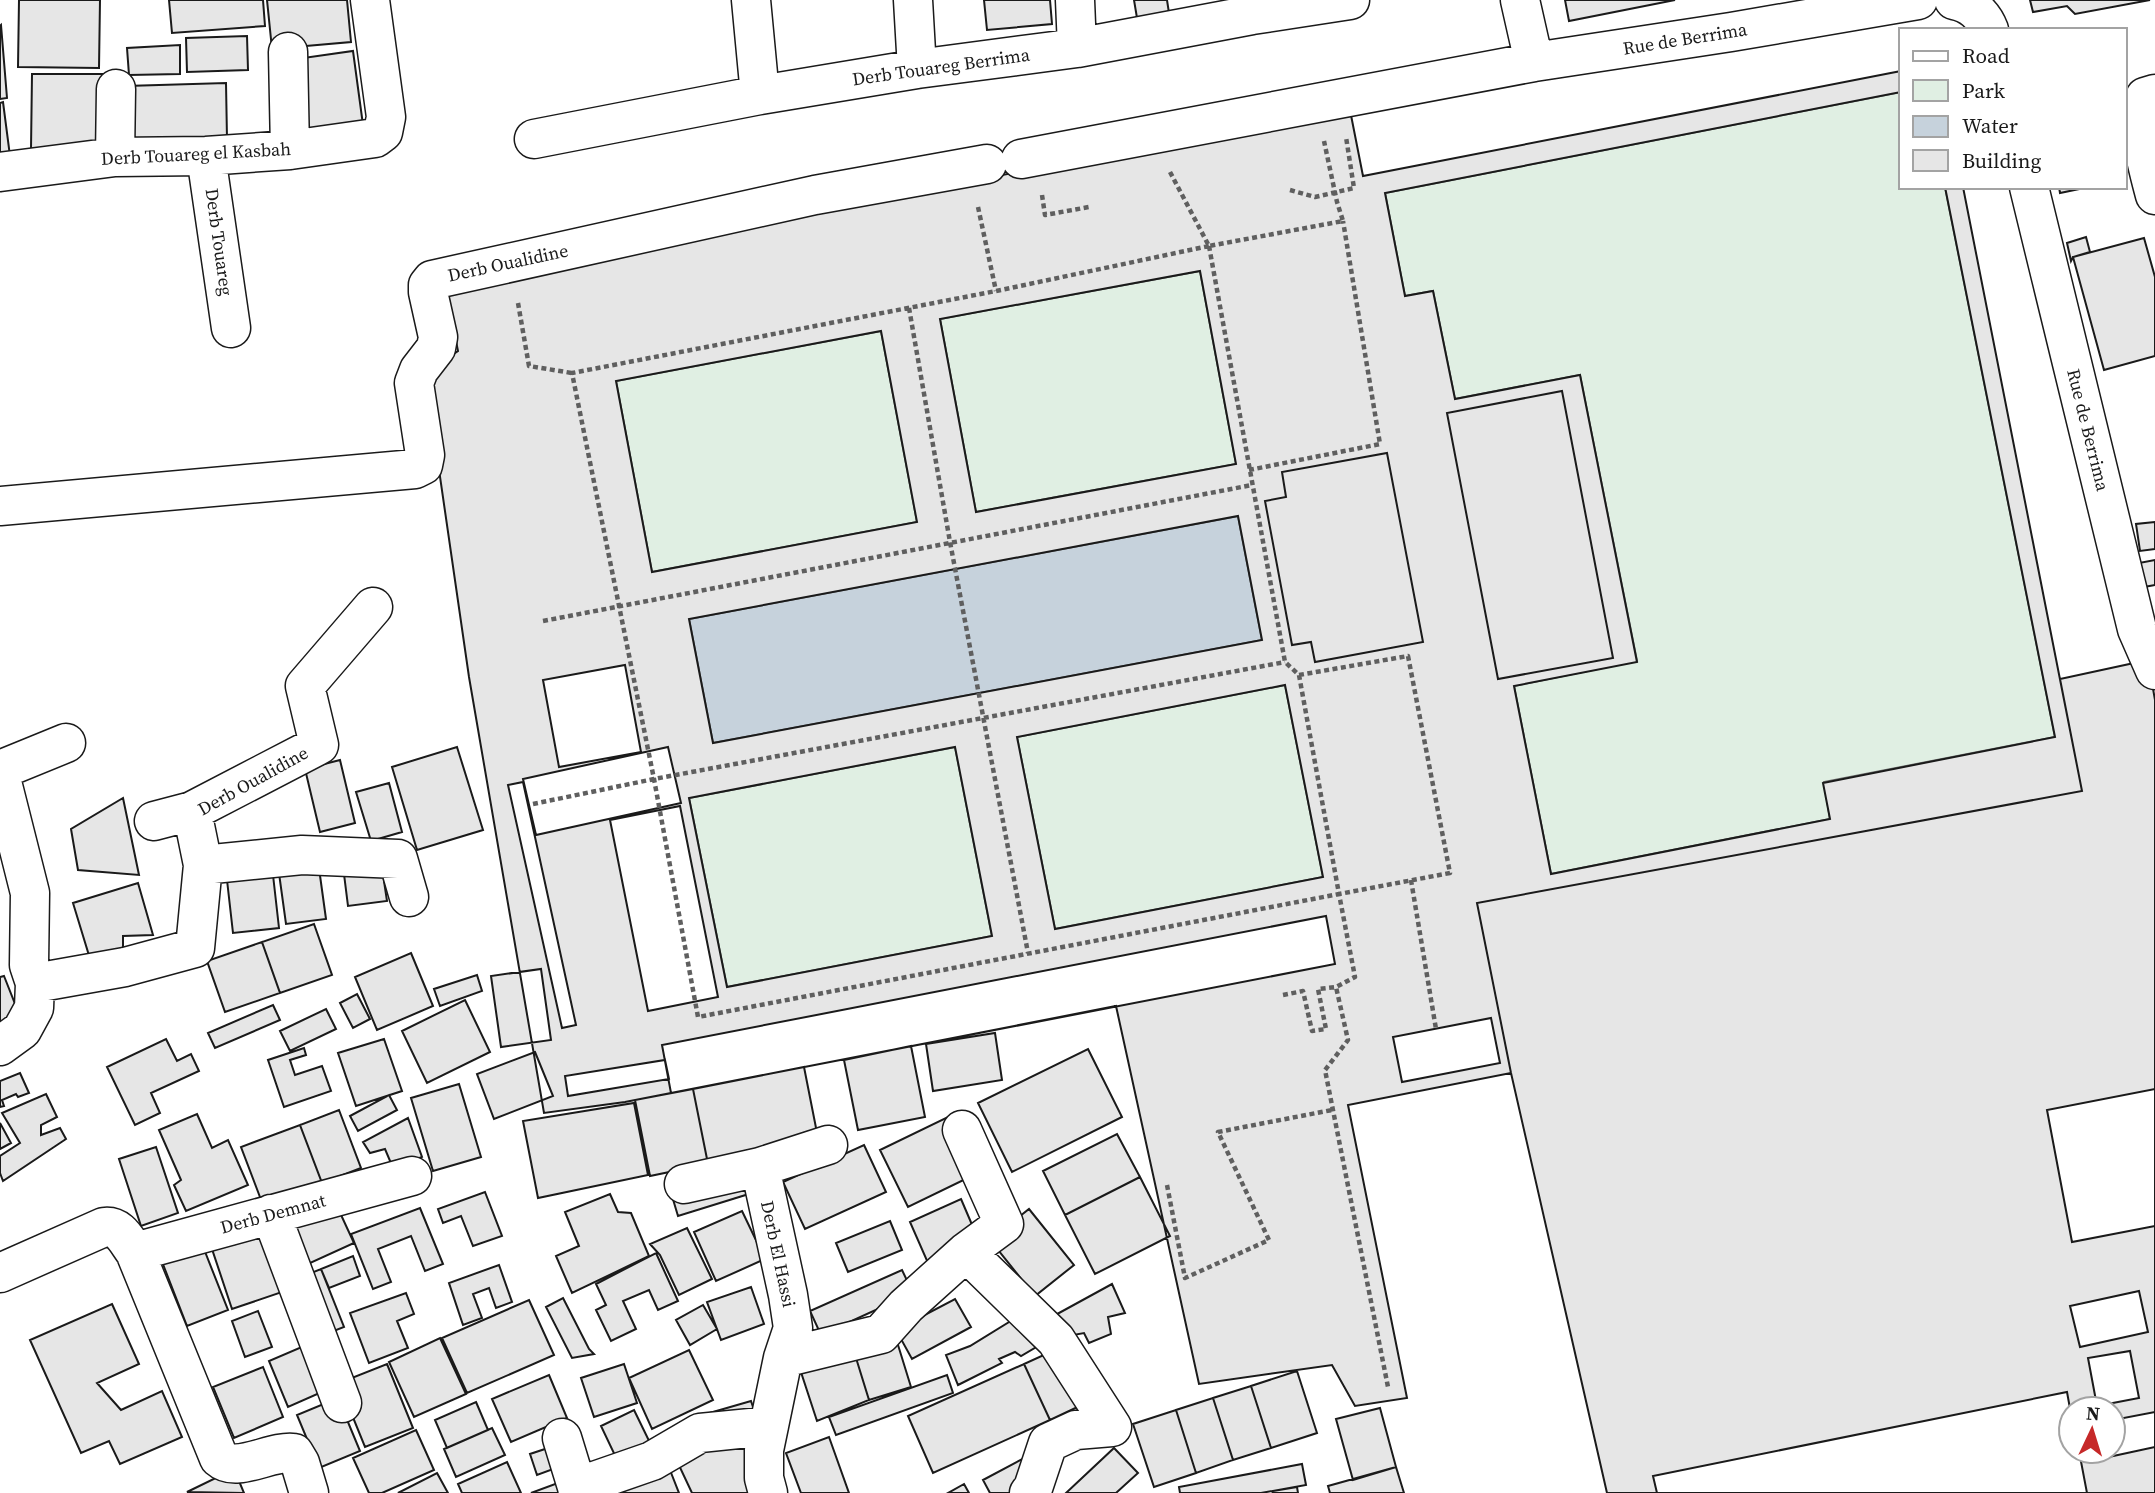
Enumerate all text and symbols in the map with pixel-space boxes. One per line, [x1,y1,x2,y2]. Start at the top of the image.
street label: Rue de Berrima [1621,16,1750,61]
legend [1899,28,2127,189]
text: Road [1962,41,2010,70]
street label: Derb Touareg Berrima [851,42,1032,91]
text: Park [1962,76,2006,105]
text: Water [1962,111,2018,140]
street label: Derb Touareg el Kasbah [100,136,292,171]
text: Building [1962,146,2041,175]
street label: Derb Touareg [200,187,239,297]
street label: Derb Oualidine [445,238,571,287]
street label: Rue de Berrima [2061,366,2116,494]
street label: Derb Oualidine [193,740,312,821]
street label: Derb Demnat [217,1187,328,1240]
street label: Derb El Hassi [755,1198,802,1309]
north arrow [2057,1395,2127,1465]
text: N [2085,1400,2101,1427]

